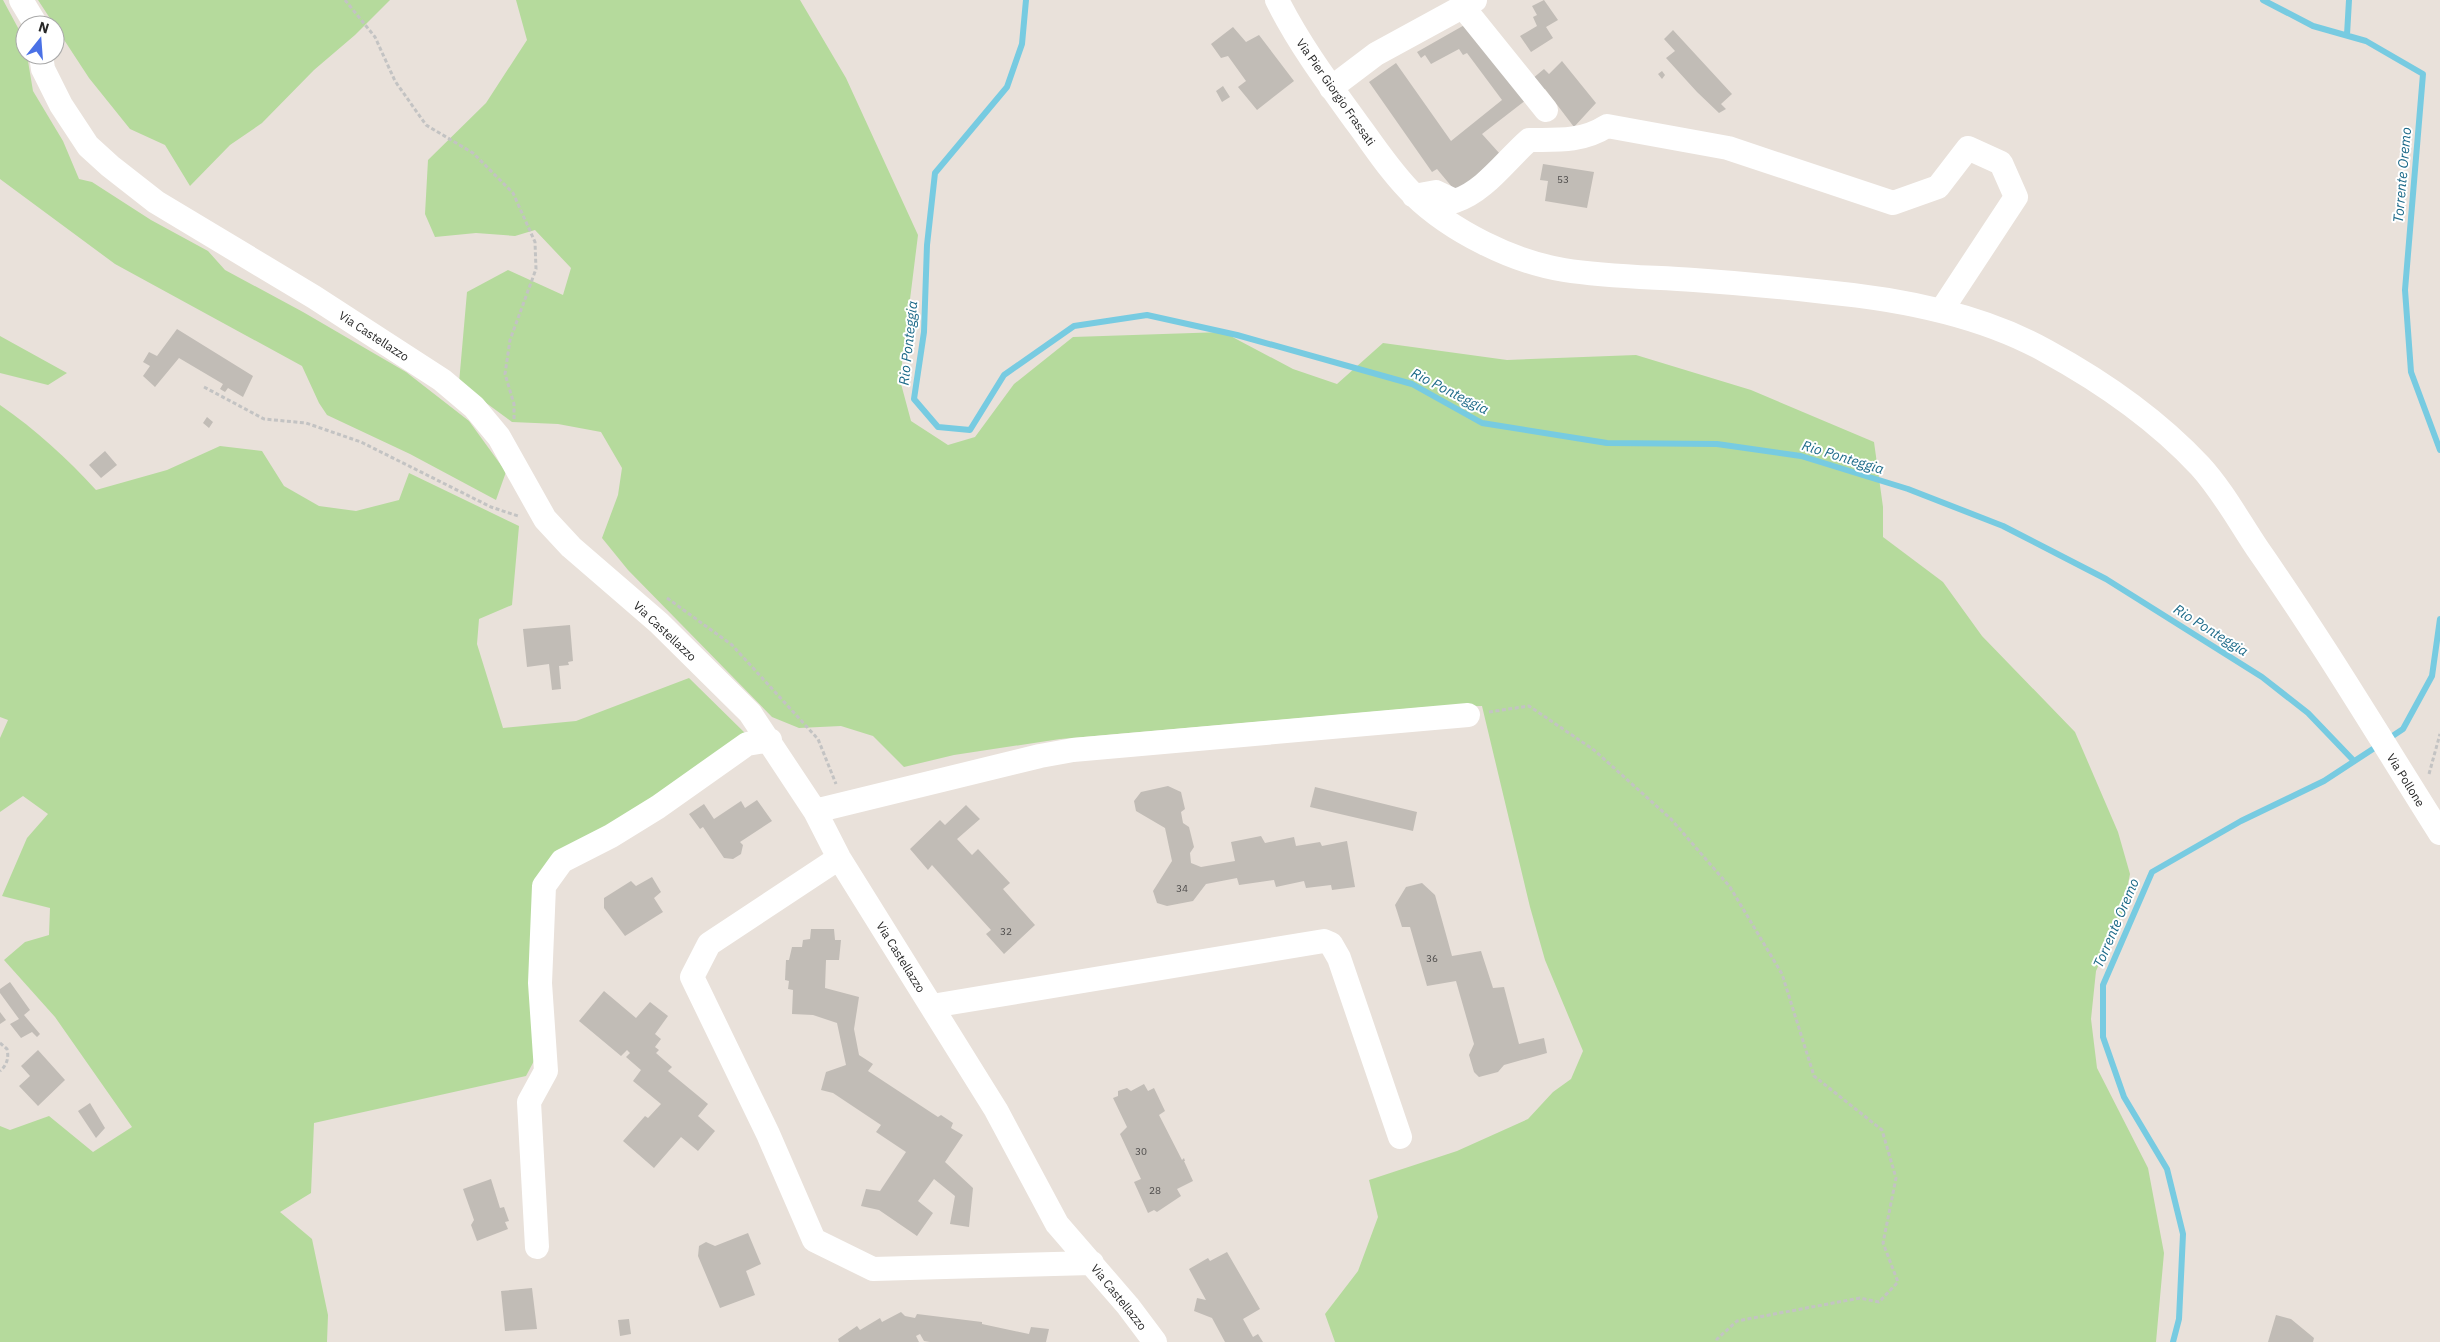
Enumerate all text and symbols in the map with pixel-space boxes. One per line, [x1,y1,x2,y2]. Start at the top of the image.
north arrow [15,15,65,65]
text: N [36,17,51,38]
street label: Via Pier Giorgio Frassati [1293,36,1379,148]
water label: Torrente Oremo [2389,126,2415,224]
house number: 53 [1557,173,1569,186]
water label: Rio Ponteggia [895,300,921,386]
street label: Via Castellazzo [336,308,412,364]
water label: Rio Ponteggia [1408,364,1492,418]
water label: Rio Ponteggia [1800,436,1886,478]
street label: Via Castellazzo [630,598,700,664]
water label: Rio Ponteggia [2170,600,2252,660]
street label: Via Pollone [2384,751,2428,810]
water label: Torrente Oremo [2089,875,2143,971]
house number: 34 [1176,882,1188,895]
street label: Via Castellazzo [873,919,929,995]
house number: 32 [1000,925,1012,938]
house number: 36 [1426,952,1438,965]
house number: 30 [1135,1145,1147,1158]
house number: 28 [1149,1184,1161,1197]
street label: Via Castellazzo [1088,1261,1150,1333]

